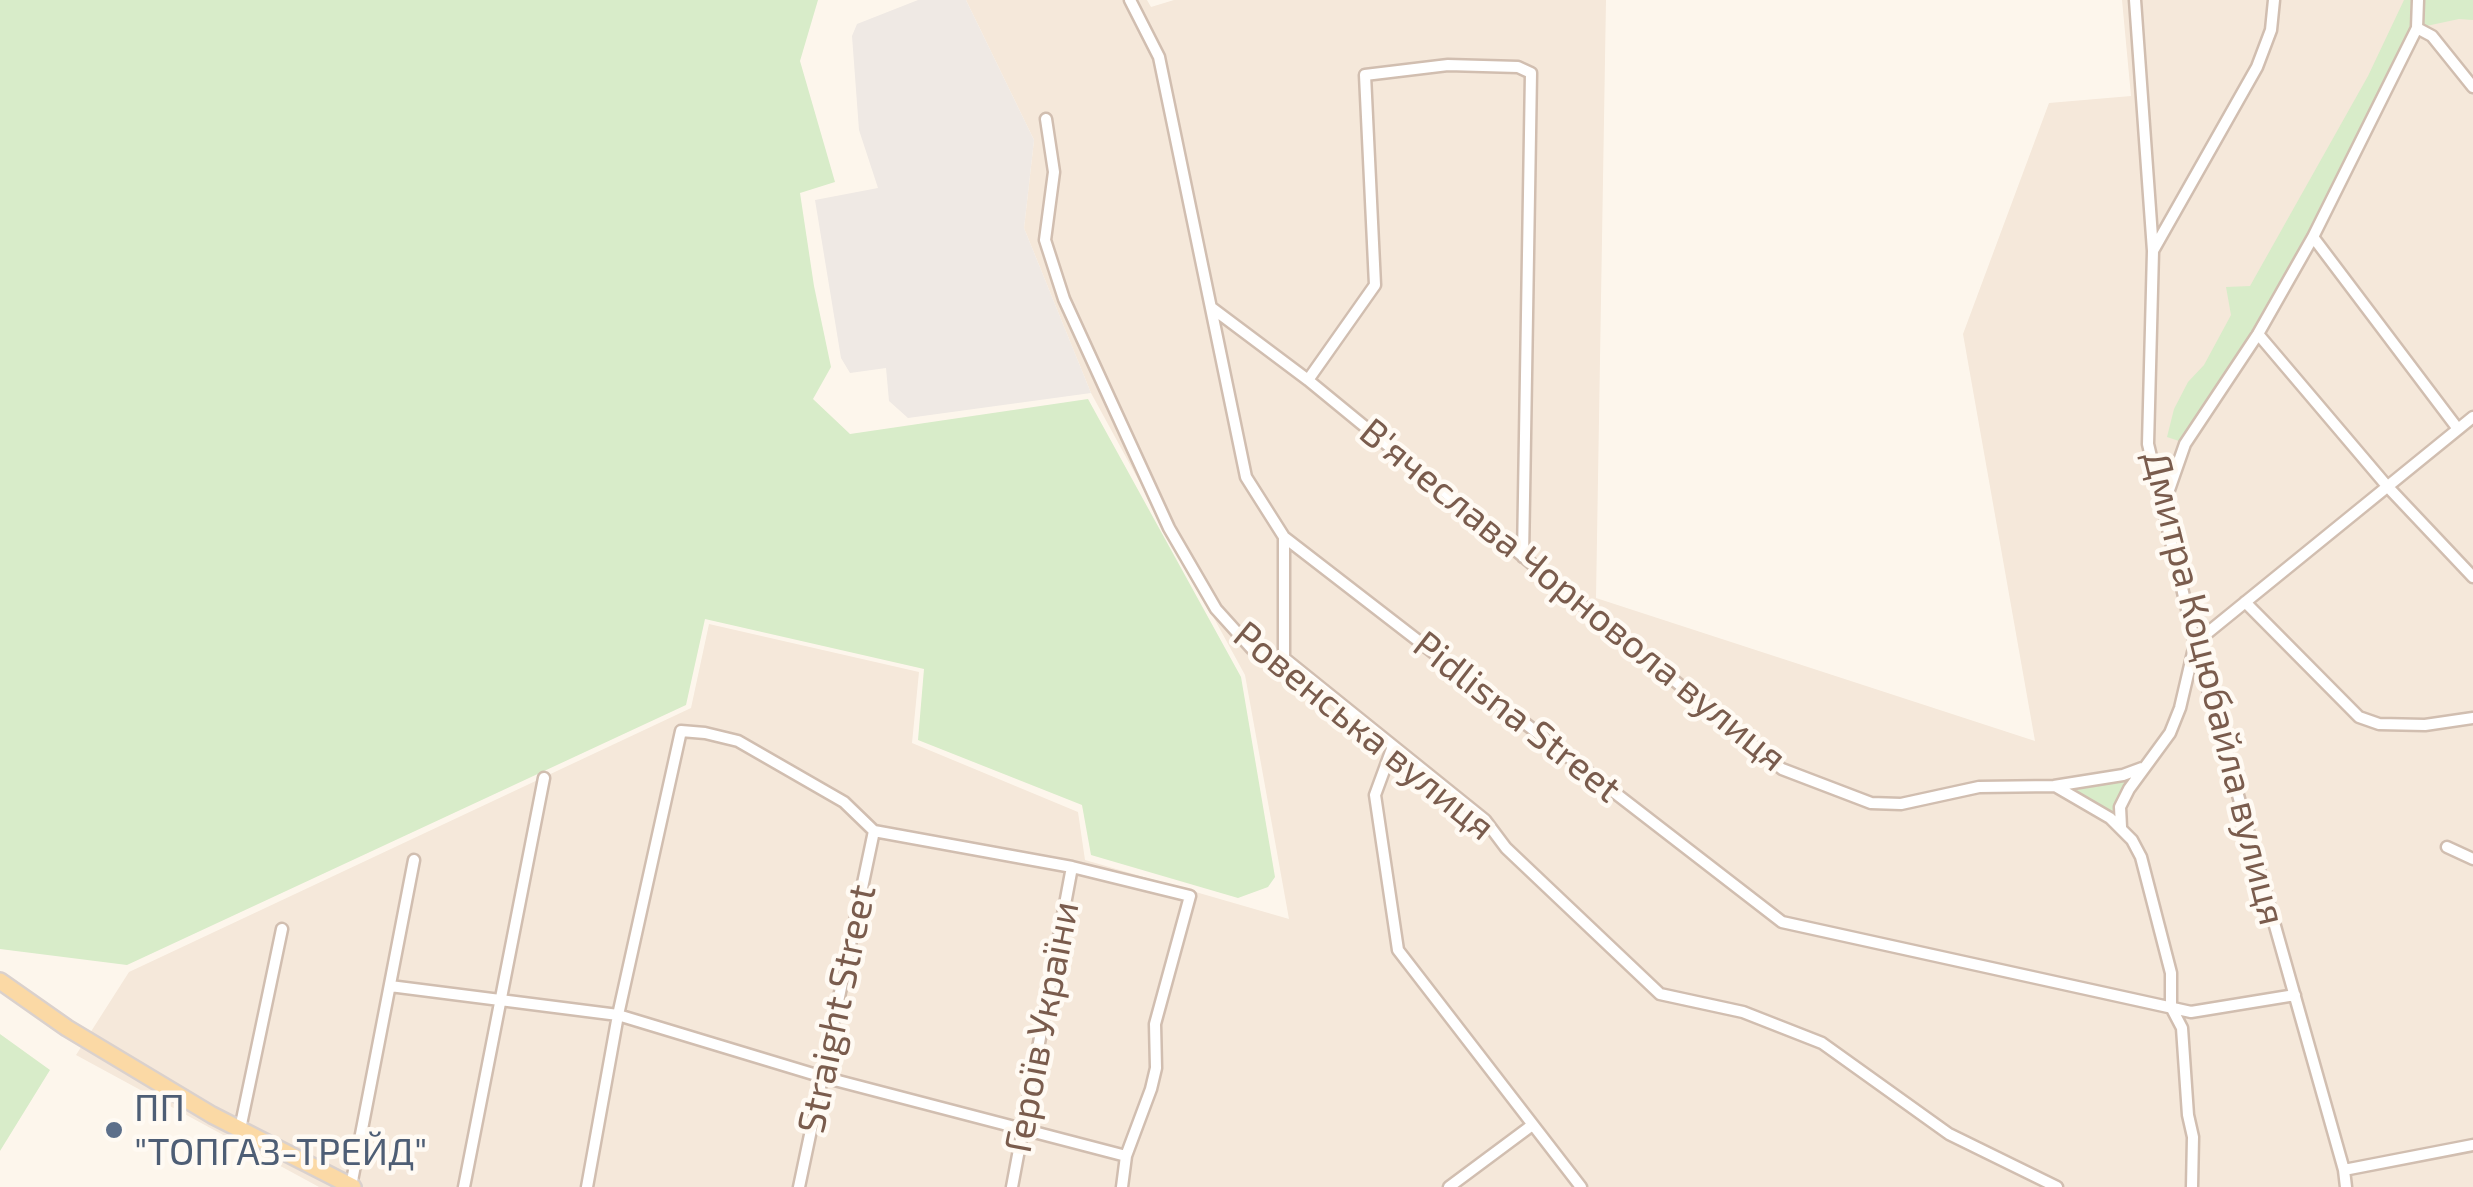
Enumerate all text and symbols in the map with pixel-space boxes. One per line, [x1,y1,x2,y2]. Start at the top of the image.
street label: В'ячеслава Чорновола вулиця [1351,409,1795,781]
street label: Дмитра Коцюбайла вулиця [2133,446,2295,930]
street label: Ровенська вулиця [1224,612,1504,850]
street label: Pidlisna Street [1404,622,1630,812]
street label: Straight Street [788,881,886,1137]
street label: Героїв України [995,898,1089,1156]
place label: ПП "ТОПГАЗ-ТРЕЙД" [134,1085,427,1174]
marker: ПП "ТОПГАЗ-ТРЕЙД" [103,1119,125,1141]

